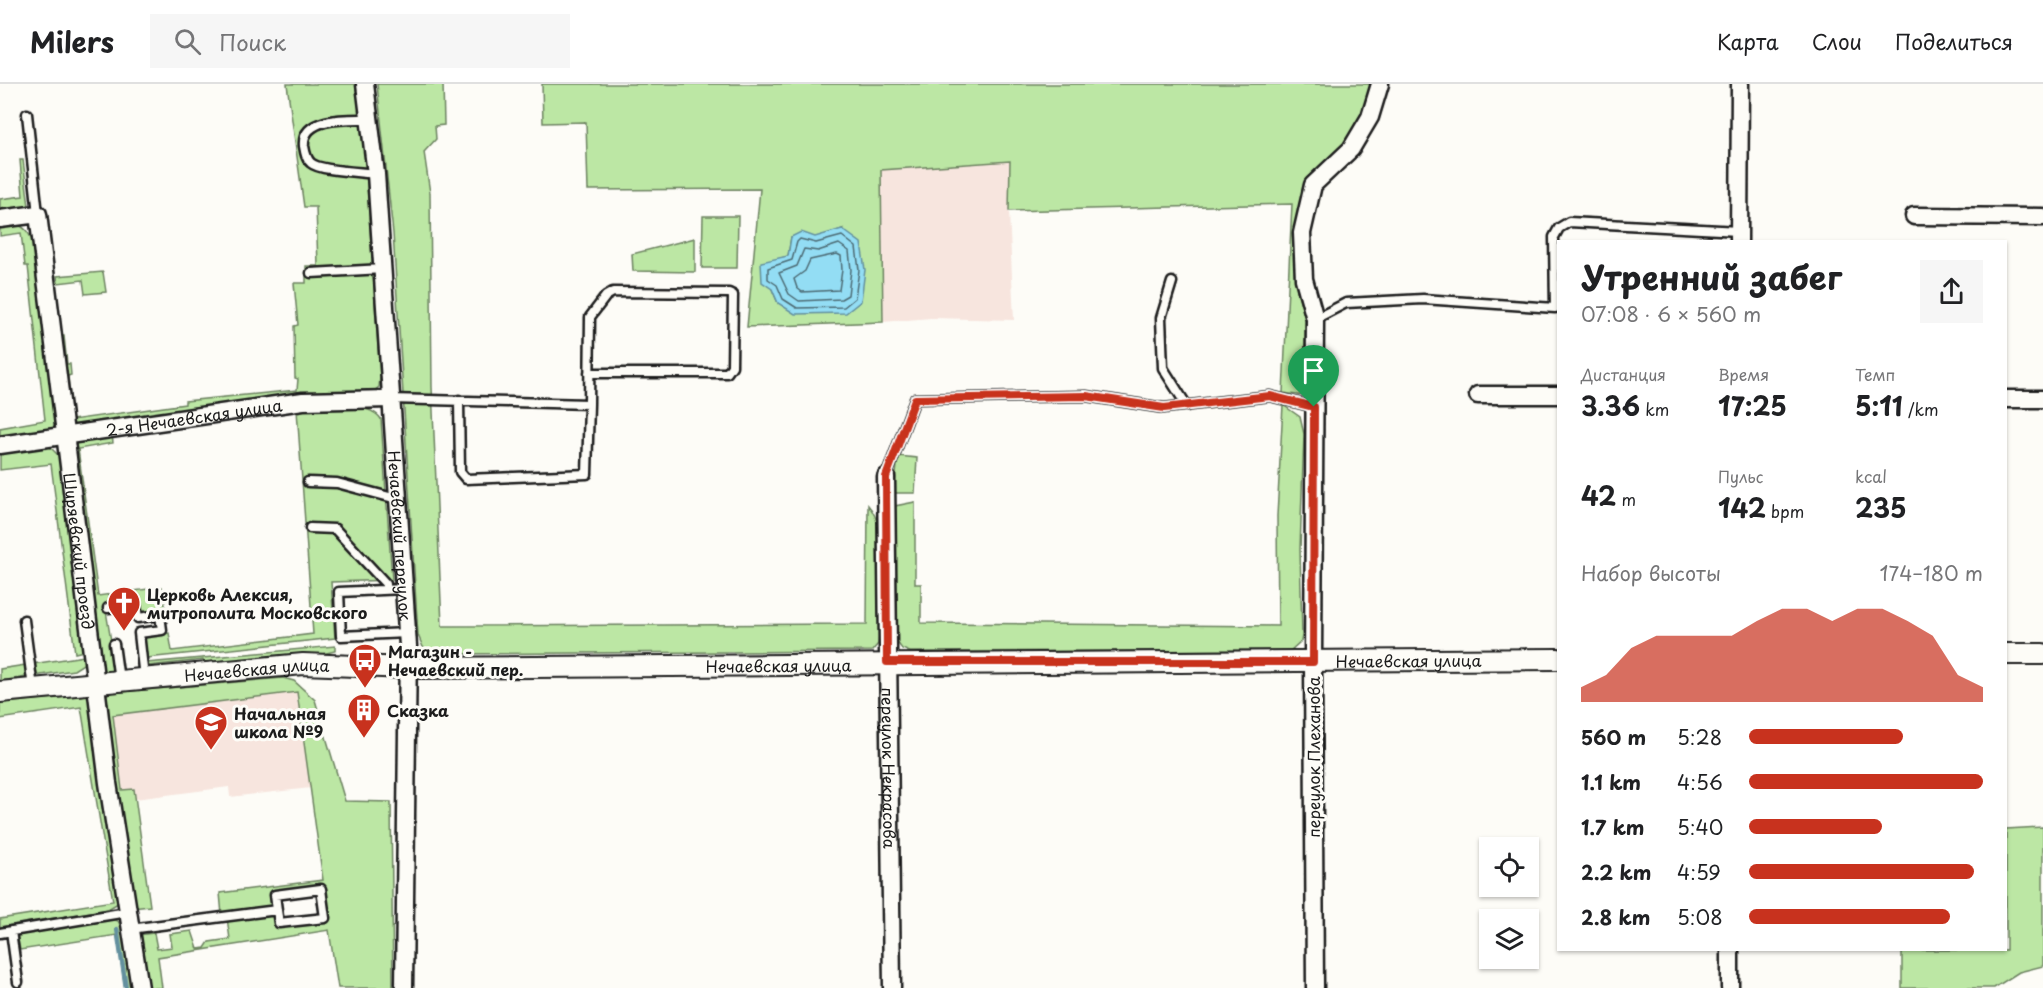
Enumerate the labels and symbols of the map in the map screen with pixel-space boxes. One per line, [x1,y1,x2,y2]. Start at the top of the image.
pin [1288,345,1339,407]
street label: 2-я Нечаевская улица [104,392,284,441]
street label: Нечаевский переулок [383,450,418,622]
street label: Ширяевский проезд [58,471,101,631]
place label: Церковь Алексия, митрополита Московского [147,582,368,624]
church icon: Церковь Алексия, митрополита Московского [106,585,142,632]
place label: Магазин - Нечаевский пер. [388,639,523,681]
bus stop icon: Магазин - Нечаевский пер. [347,642,383,689]
street label: Нечаевская улица [1336,648,1482,673]
street label: Нечаевская улица [183,652,330,687]
street label: Нечаевская улица [706,653,852,678]
street label: переулок Плеханова [1301,676,1325,838]
street label: переулок Некрасова [876,687,902,849]
building icon: Сказка [346,692,382,739]
place label: Сказка [387,698,449,722]
place label: Начальная школа №9 [234,701,326,743]
school or university icon: Начальная школа №9 [193,704,229,751]

